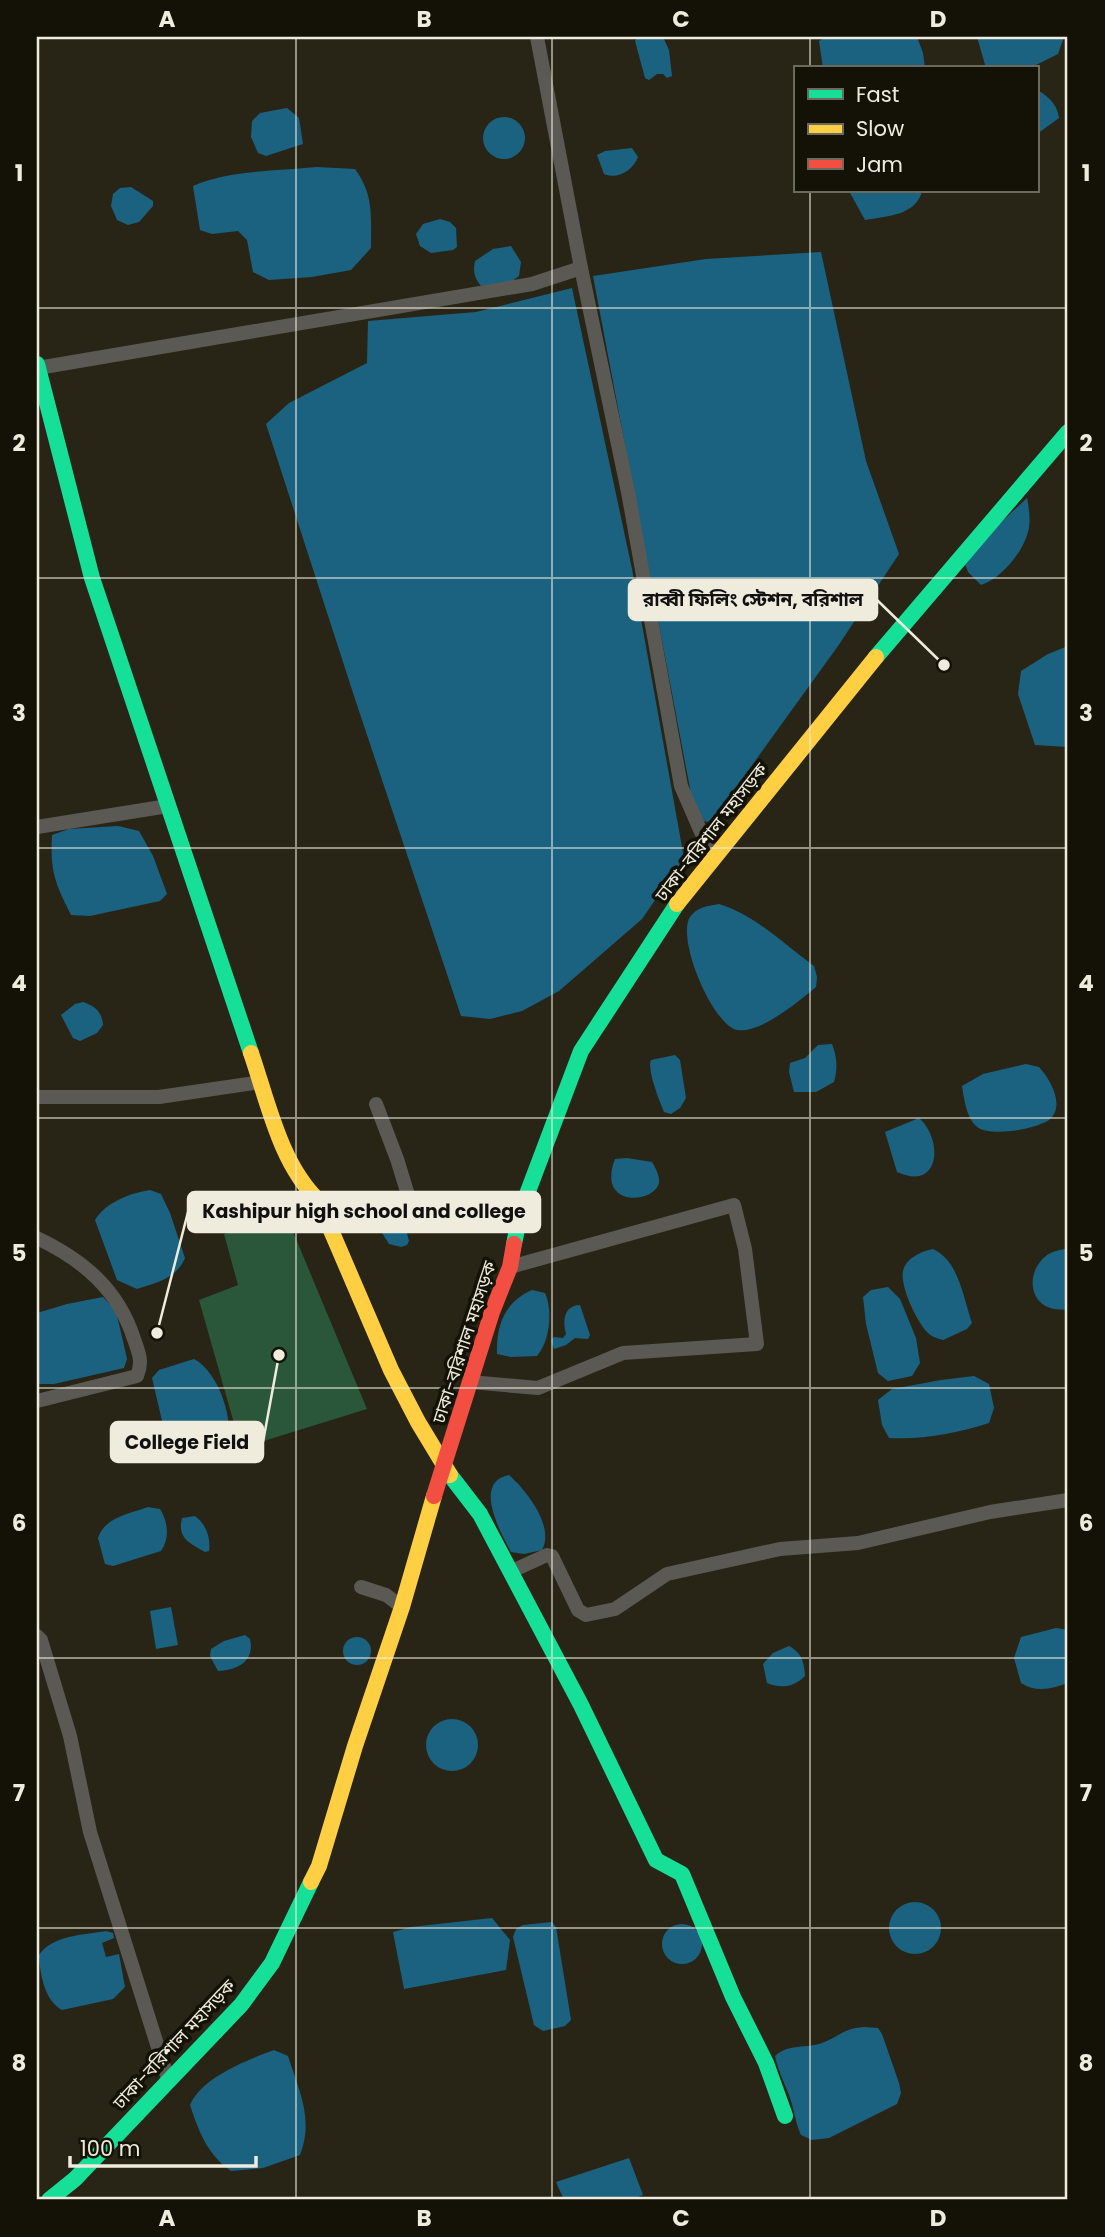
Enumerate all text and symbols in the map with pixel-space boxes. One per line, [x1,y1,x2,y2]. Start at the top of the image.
text: A [159,3,176,35]
text: B [416,3,432,35]
text: C [672,3,690,35]
text: D [930,3,946,35]
legend [794,66,1038,192]
text: Fast [856,80,899,109]
text: Slow [856,114,904,143]
text: Jam [856,150,903,179]
text: 1 [15,157,23,189]
text: 1 [1082,157,1090,189]
text: 2 [12,427,26,459]
text: 2 [1079,427,1093,459]
callout: রাব্বী ফিলিং স্টেশন, বরিশাল [629,580,877,620]
text: রাব্বী ফিলিং স্টেশন, বরিশাল [642,586,864,613]
text: 3 [12,697,26,729]
text: 3 [1079,697,1093,729]
street label: ঢাকা-বরিশাল মহাসড়ক [648,757,773,907]
text: 4 [11,967,27,999]
text: 4 [1078,967,1094,999]
callout: Kashipur high school and college [188,1192,540,1232]
text: Kashipur high school and college [202,1198,526,1225]
text: 5 [12,1237,26,1269]
text: 5 [1079,1237,1093,1269]
street label: ঢাকা-বরিশাল মহাসড়ক [426,1257,502,1427]
callout: College Field [111,1422,263,1462]
text: College Field [125,1429,249,1456]
text: 6 [12,1507,26,1539]
text: 6 [1079,1507,1093,1539]
text: 7 [13,1777,25,1809]
text: 7 [1080,1777,1092,1809]
street label: ঢাকা-বরিশাল মহাসড়ক [107,1973,241,2115]
text: 8 [12,2047,26,2079]
text: 8 [1079,2047,1093,2079]
scale bar [70,2125,256,2169]
text: 100 m [80,2134,140,2163]
text: A [159,2202,176,2234]
text: B [416,2202,432,2234]
text: C [672,2202,690,2234]
text: D [930,2202,946,2234]

